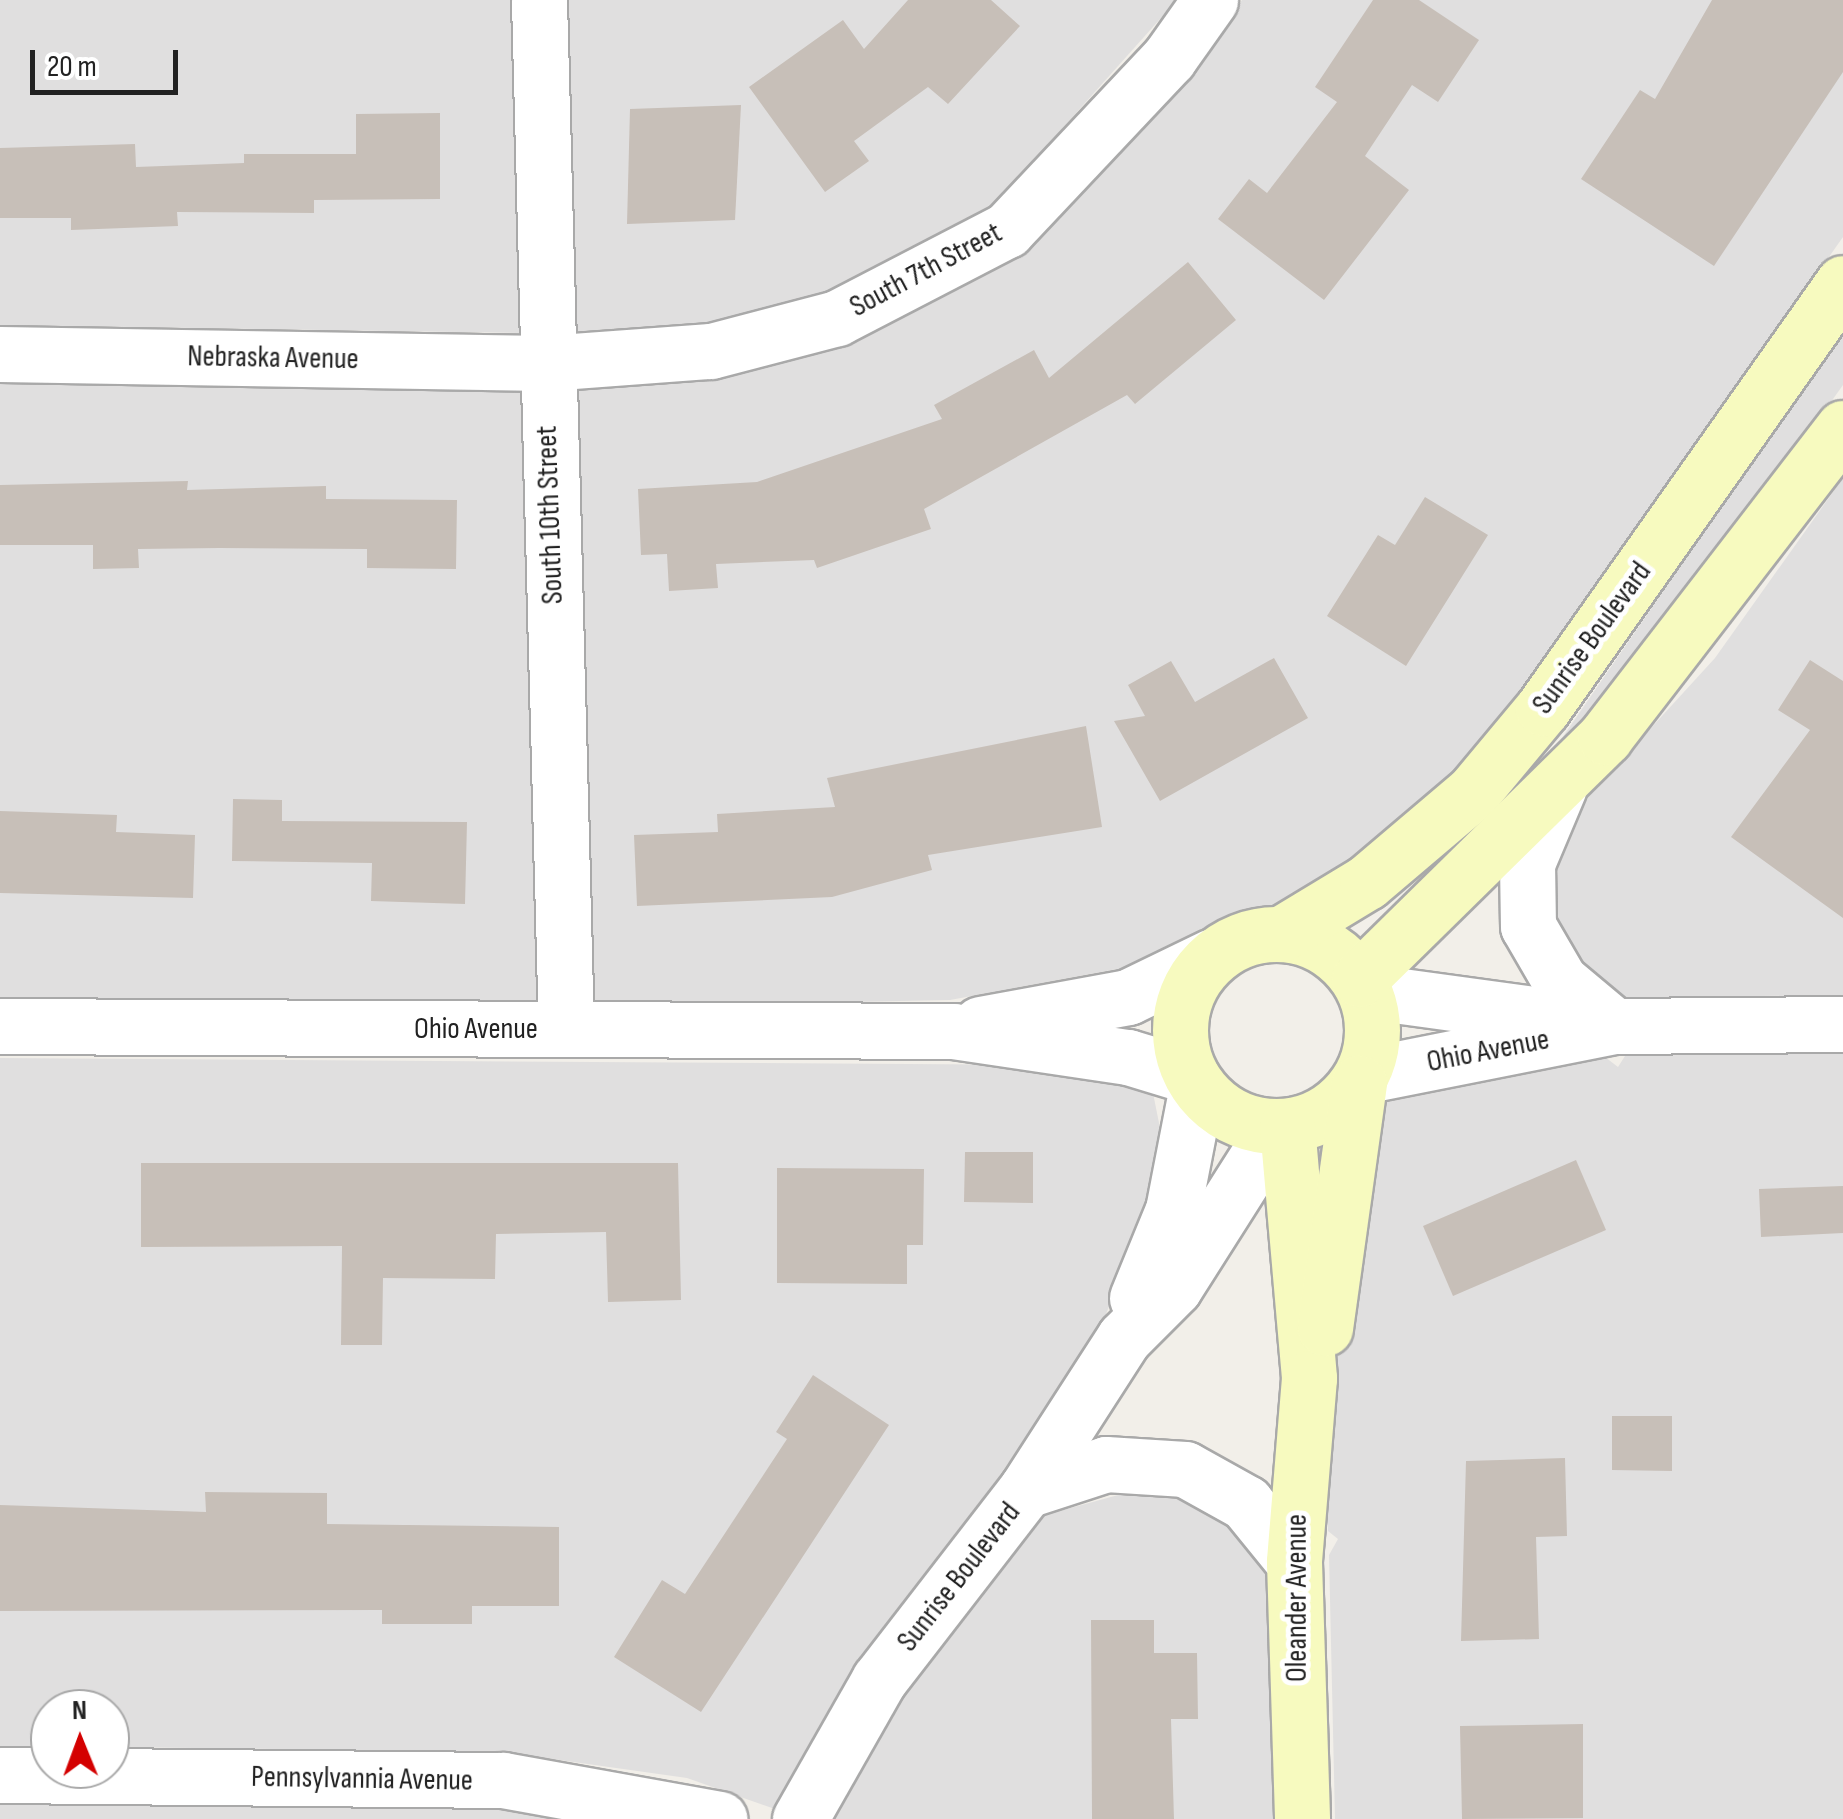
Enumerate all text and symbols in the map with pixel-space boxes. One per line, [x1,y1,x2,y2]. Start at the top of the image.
scale bar [35,30,182,92]
text: 20 m [47,49,97,85]
street label: South 7th Street [844,215,1008,325]
street label: Nebraska Avenue [187,339,359,377]
street label: South 10th Street [529,425,571,605]
street label: Sunrise Boulevard [1525,555,1659,721]
street label: Ohio Avenue [414,1011,538,1047]
street label: Ohio Avenue [1424,1022,1552,1080]
street label: Sunrise Boulevard [890,1495,1028,1659]
street label: Oleander Avenue [1279,1514,1315,1682]
north arrow [30,1689,130,1789]
text: N [72,1694,87,1727]
street label: Pennsylvannia Avenue [251,1759,473,1799]

